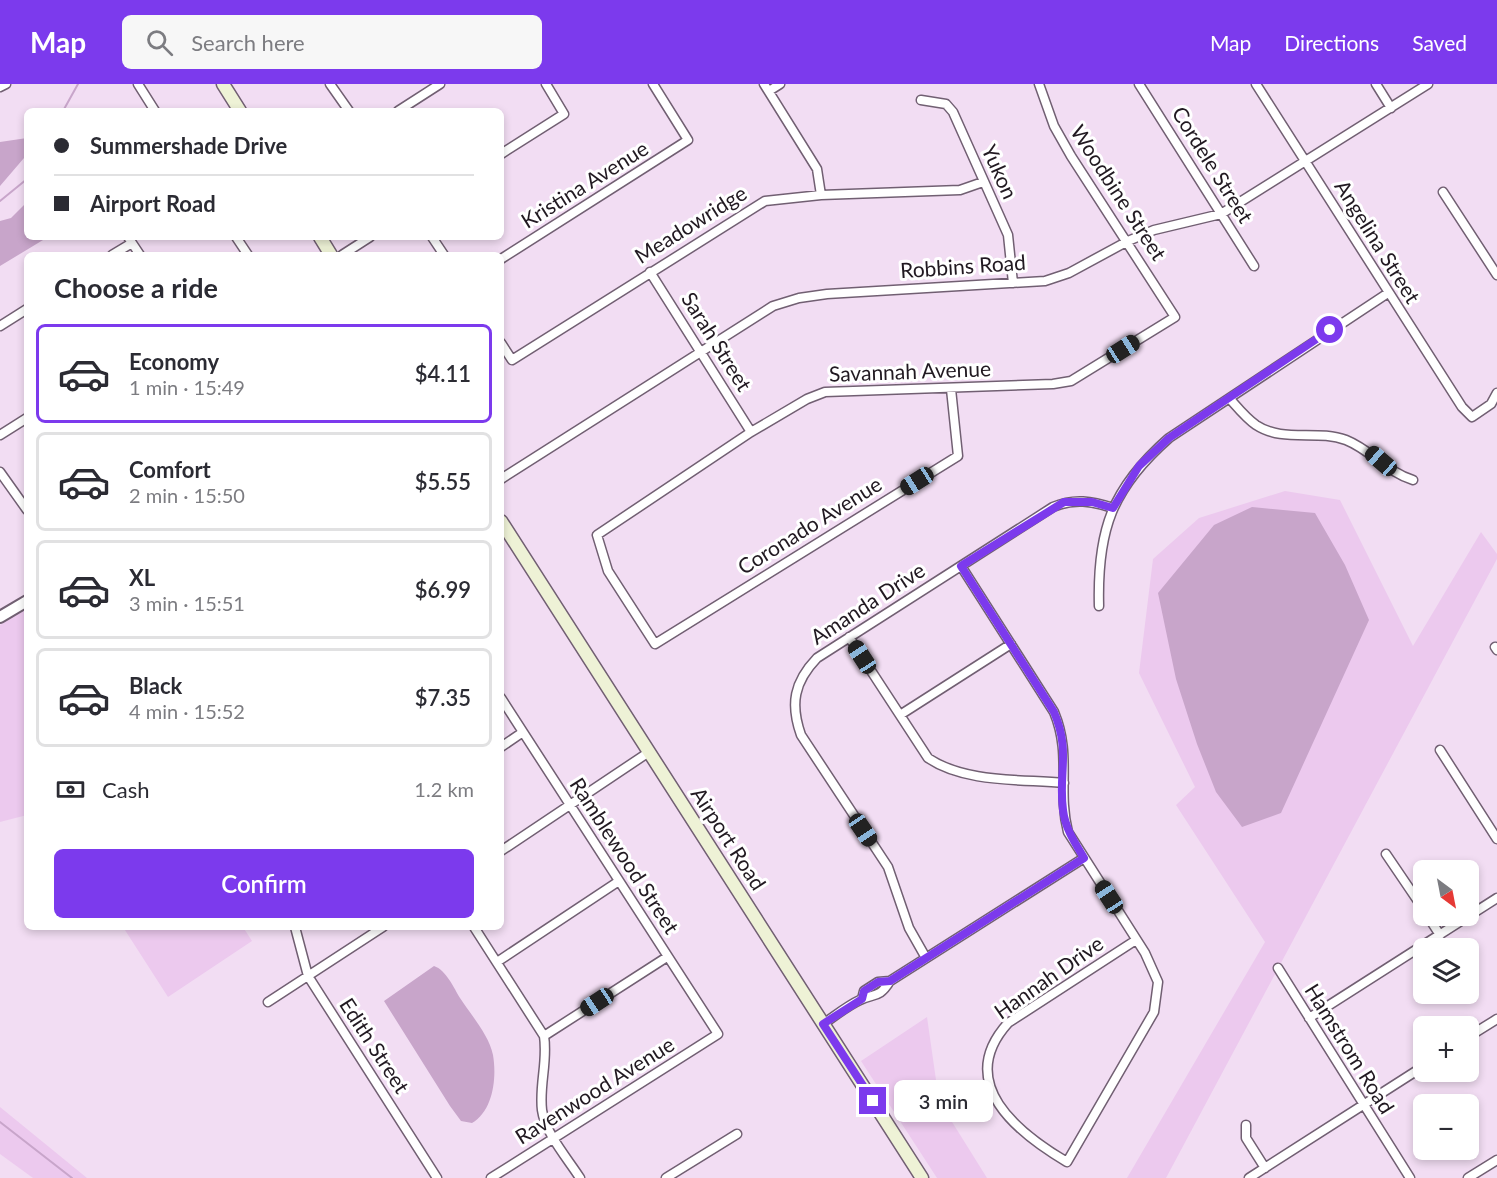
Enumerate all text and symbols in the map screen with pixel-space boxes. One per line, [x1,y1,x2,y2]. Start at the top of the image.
search box [122,15,542,69]
text: Map [30,25,86,59]
icon: search [143,26,176,59]
text: Search here [191,29,305,56]
text: Map [1210,30,1251,55]
text: Directions [1284,30,1379,55]
text: Saved [1412,30,1467,55]
street label: Cordele Street [1168,101,1259,227]
street label: Woodbine Street [1066,120,1173,265]
text: Summershade Drive [90,132,287,159]
street label: Kristina Avenue [516,135,652,233]
street label: Yukon [977,140,1023,202]
street label: Angelina Street [1330,175,1426,308]
street label: Meadowridge [630,179,751,268]
text: Airport Road [90,190,216,217]
street label: Robbins Road [899,249,1026,282]
text: Choose a ride [54,271,218,304]
street label: Sarah Street [677,287,758,396]
route start [1316,316,1343,343]
car [1103,332,1143,366]
icon: car [57,347,111,401]
text: Economy [129,348,219,375]
street label: Savannah Avenue [828,355,991,386]
text: $4.11 [415,360,471,387]
text: 1 min · 15:49 [129,375,245,399]
car [1362,442,1400,480]
icon: car [57,455,111,509]
text: Comfort [129,456,211,483]
car [897,464,937,498]
text: $5.55 [415,468,471,495]
street label: Coronado Avenue [733,470,886,579]
text: 2 min · 15:50 [129,483,245,507]
street label: Amanda Drive [805,557,929,649]
icon: car [57,563,111,617]
text: XL [129,564,155,591]
text: $6.99 [415,576,471,603]
text: 3 min · 15:51 [129,591,245,615]
car [845,637,879,677]
icon: car [57,671,111,725]
text: Black [129,672,182,699]
text: $7.35 [415,684,471,711]
text: 4 min · 15:52 [129,699,245,723]
street label: Ramblewood Street [565,772,685,938]
icon: cash [54,773,87,806]
text: Cash [102,776,149,803]
text: 1.2 km [414,777,474,801]
street label: Airport Road [687,782,772,894]
car [845,810,881,850]
button: Confirm [54,849,474,918]
north arrow [1413,860,1479,926]
map controls [1413,860,1479,1160]
car [1092,877,1126,917]
street label: Hannah Drive [989,930,1107,1023]
button: layers [1413,938,1479,1004]
street label: Hamstrom Road [1300,979,1400,1118]
car [577,985,617,1019]
street label: Edith Street [335,993,416,1098]
button: + [1413,1016,1479,1082]
street label: Ravenwood Avenue [510,1031,678,1149]
callout: 3 min [894,1080,993,1122]
route end [859,1087,886,1114]
text: 3 min [919,1089,968,1113]
button: − [1413,1094,1479,1160]

